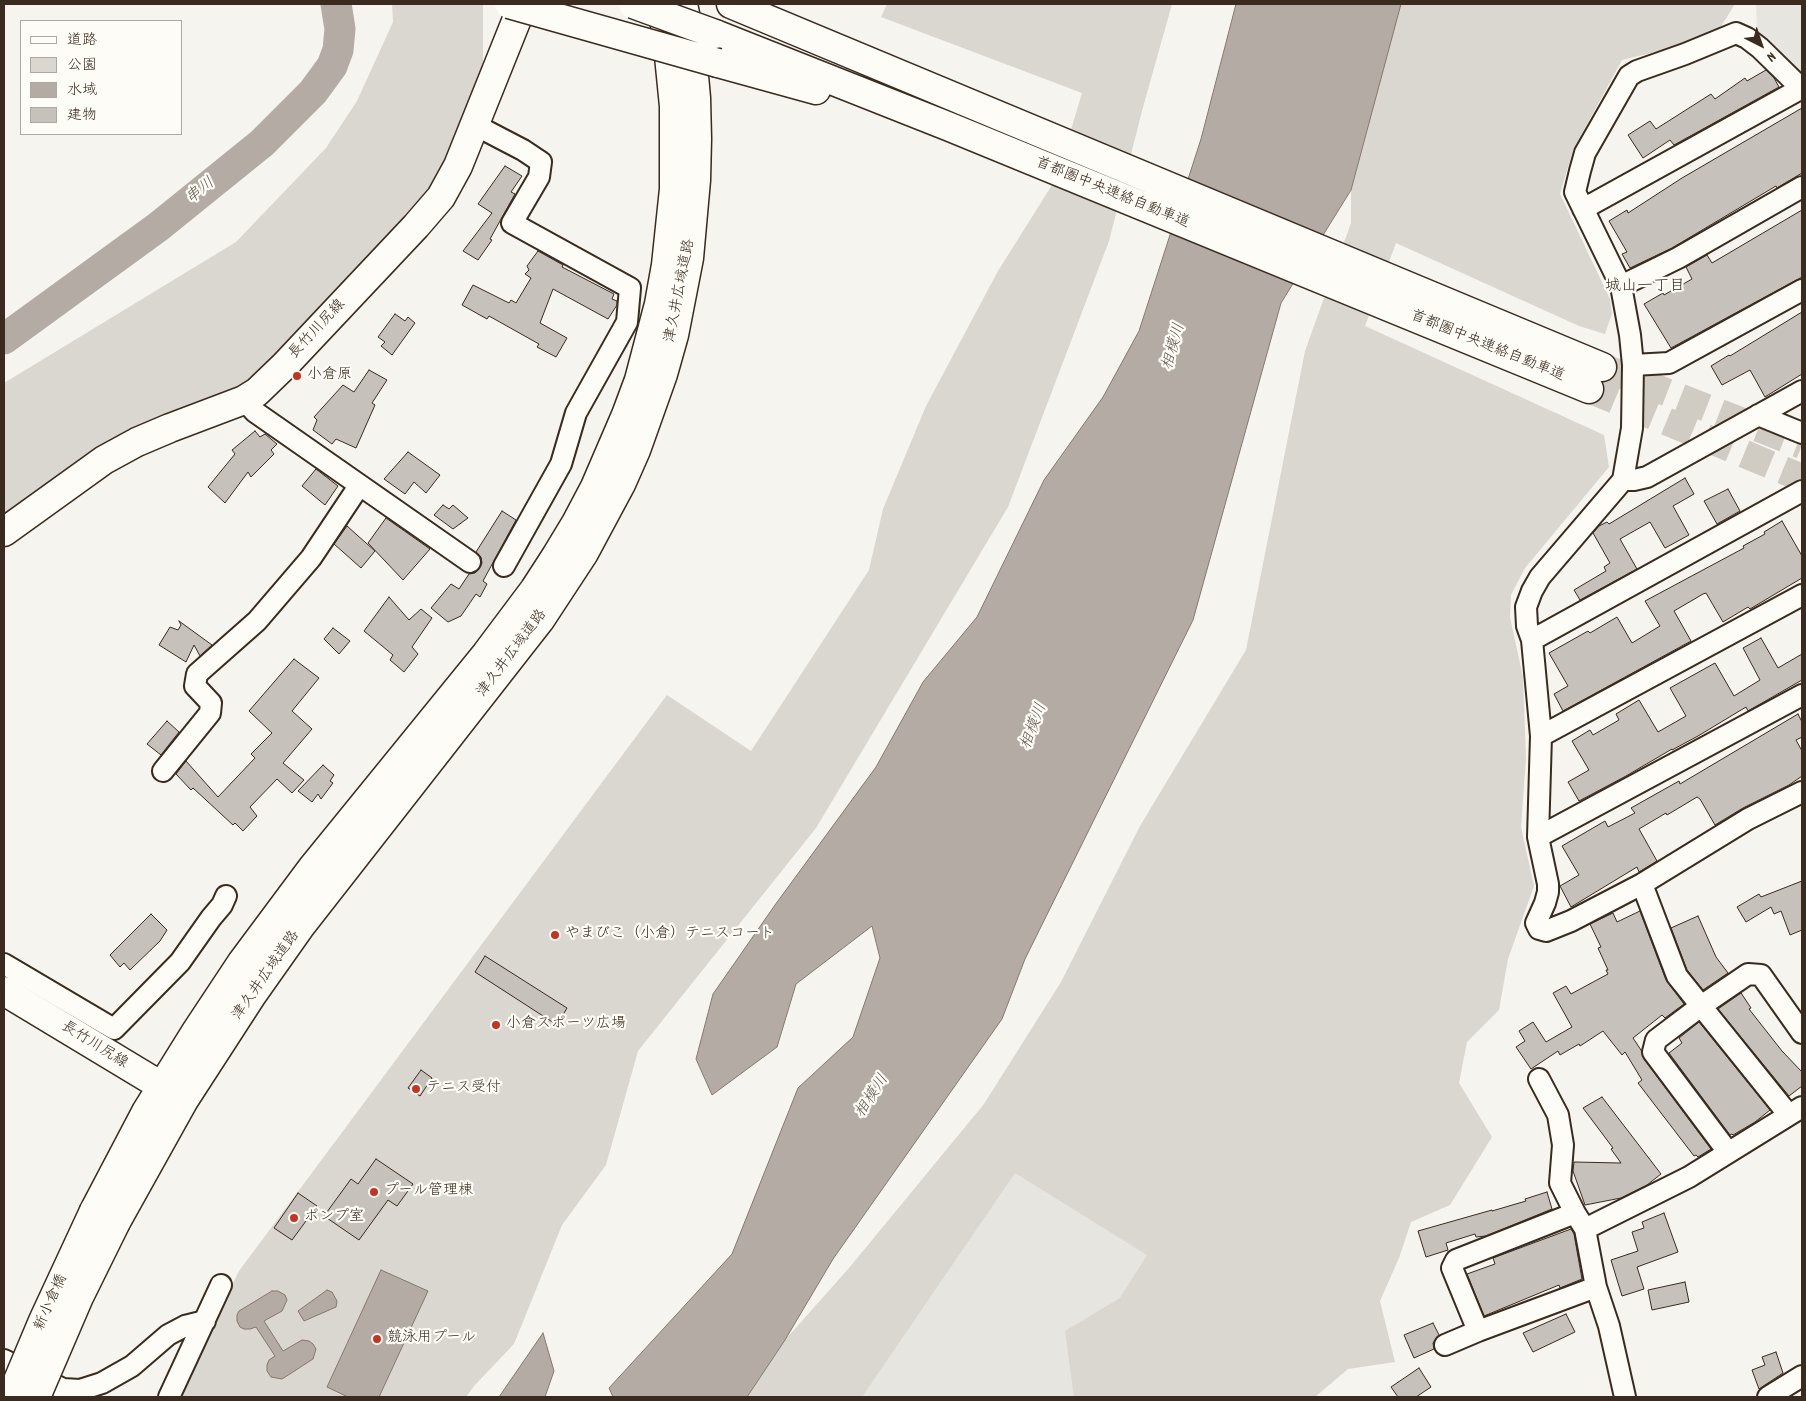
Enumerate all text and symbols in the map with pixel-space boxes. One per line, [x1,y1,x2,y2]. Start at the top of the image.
legend [20,20,182,135]
north arrow [1736,20,1786,70]
text: 道路 [67,30,97,52]
text: N [1762,46,1780,66]
text: 公園 [67,55,97,77]
text: 水域 [67,80,97,102]
text: 建物 [67,105,97,127]
street label: 首都圏中央連絡自動車道 [1032,155,1192,233]
water label: 串川 [183,174,219,210]
street label: 津久井広域道路 [662,238,700,344]
district label: 城山一丁目 [1605,278,1685,298]
street label: 長竹川尻線 [286,296,350,364]
street label: 首都圏中央連絡自動車道 [1407,308,1567,386]
water label: 相模川 [1159,321,1191,373]
place label: 小倉原 [307,367,352,385]
marker: 小倉原 [291,370,303,382]
street label: 津久井広域道路 [474,607,552,701]
water label: 相模川 [1017,701,1053,753]
place label: やまびこ（小倉）テニスコート [565,926,775,944]
street label: 津久井広域道路 [230,928,304,1024]
marker: やまびこ（小倉）テニスコート [549,929,561,941]
place label: 小倉スポーツ広場 [506,1016,626,1034]
street label: 長竹川尻線 [57,1018,131,1074]
marker: 小倉スポーツ広場 [490,1019,502,1031]
water label: 相模川 [852,1072,894,1122]
place label: テニス受付 [426,1080,501,1098]
marker: テニス受付 [410,1083,422,1095]
place label: プール管理棟 [384,1183,473,1201]
marker: プール管理棟 [368,1186,380,1198]
place label: ポンプ室 [304,1209,364,1227]
marker: ポンプ室 [288,1212,300,1224]
street label: 新小倉橋 [32,1272,72,1334]
place label: 競泳用プール [387,1330,476,1348]
marker: 競泳用プール [371,1333,383,1345]

